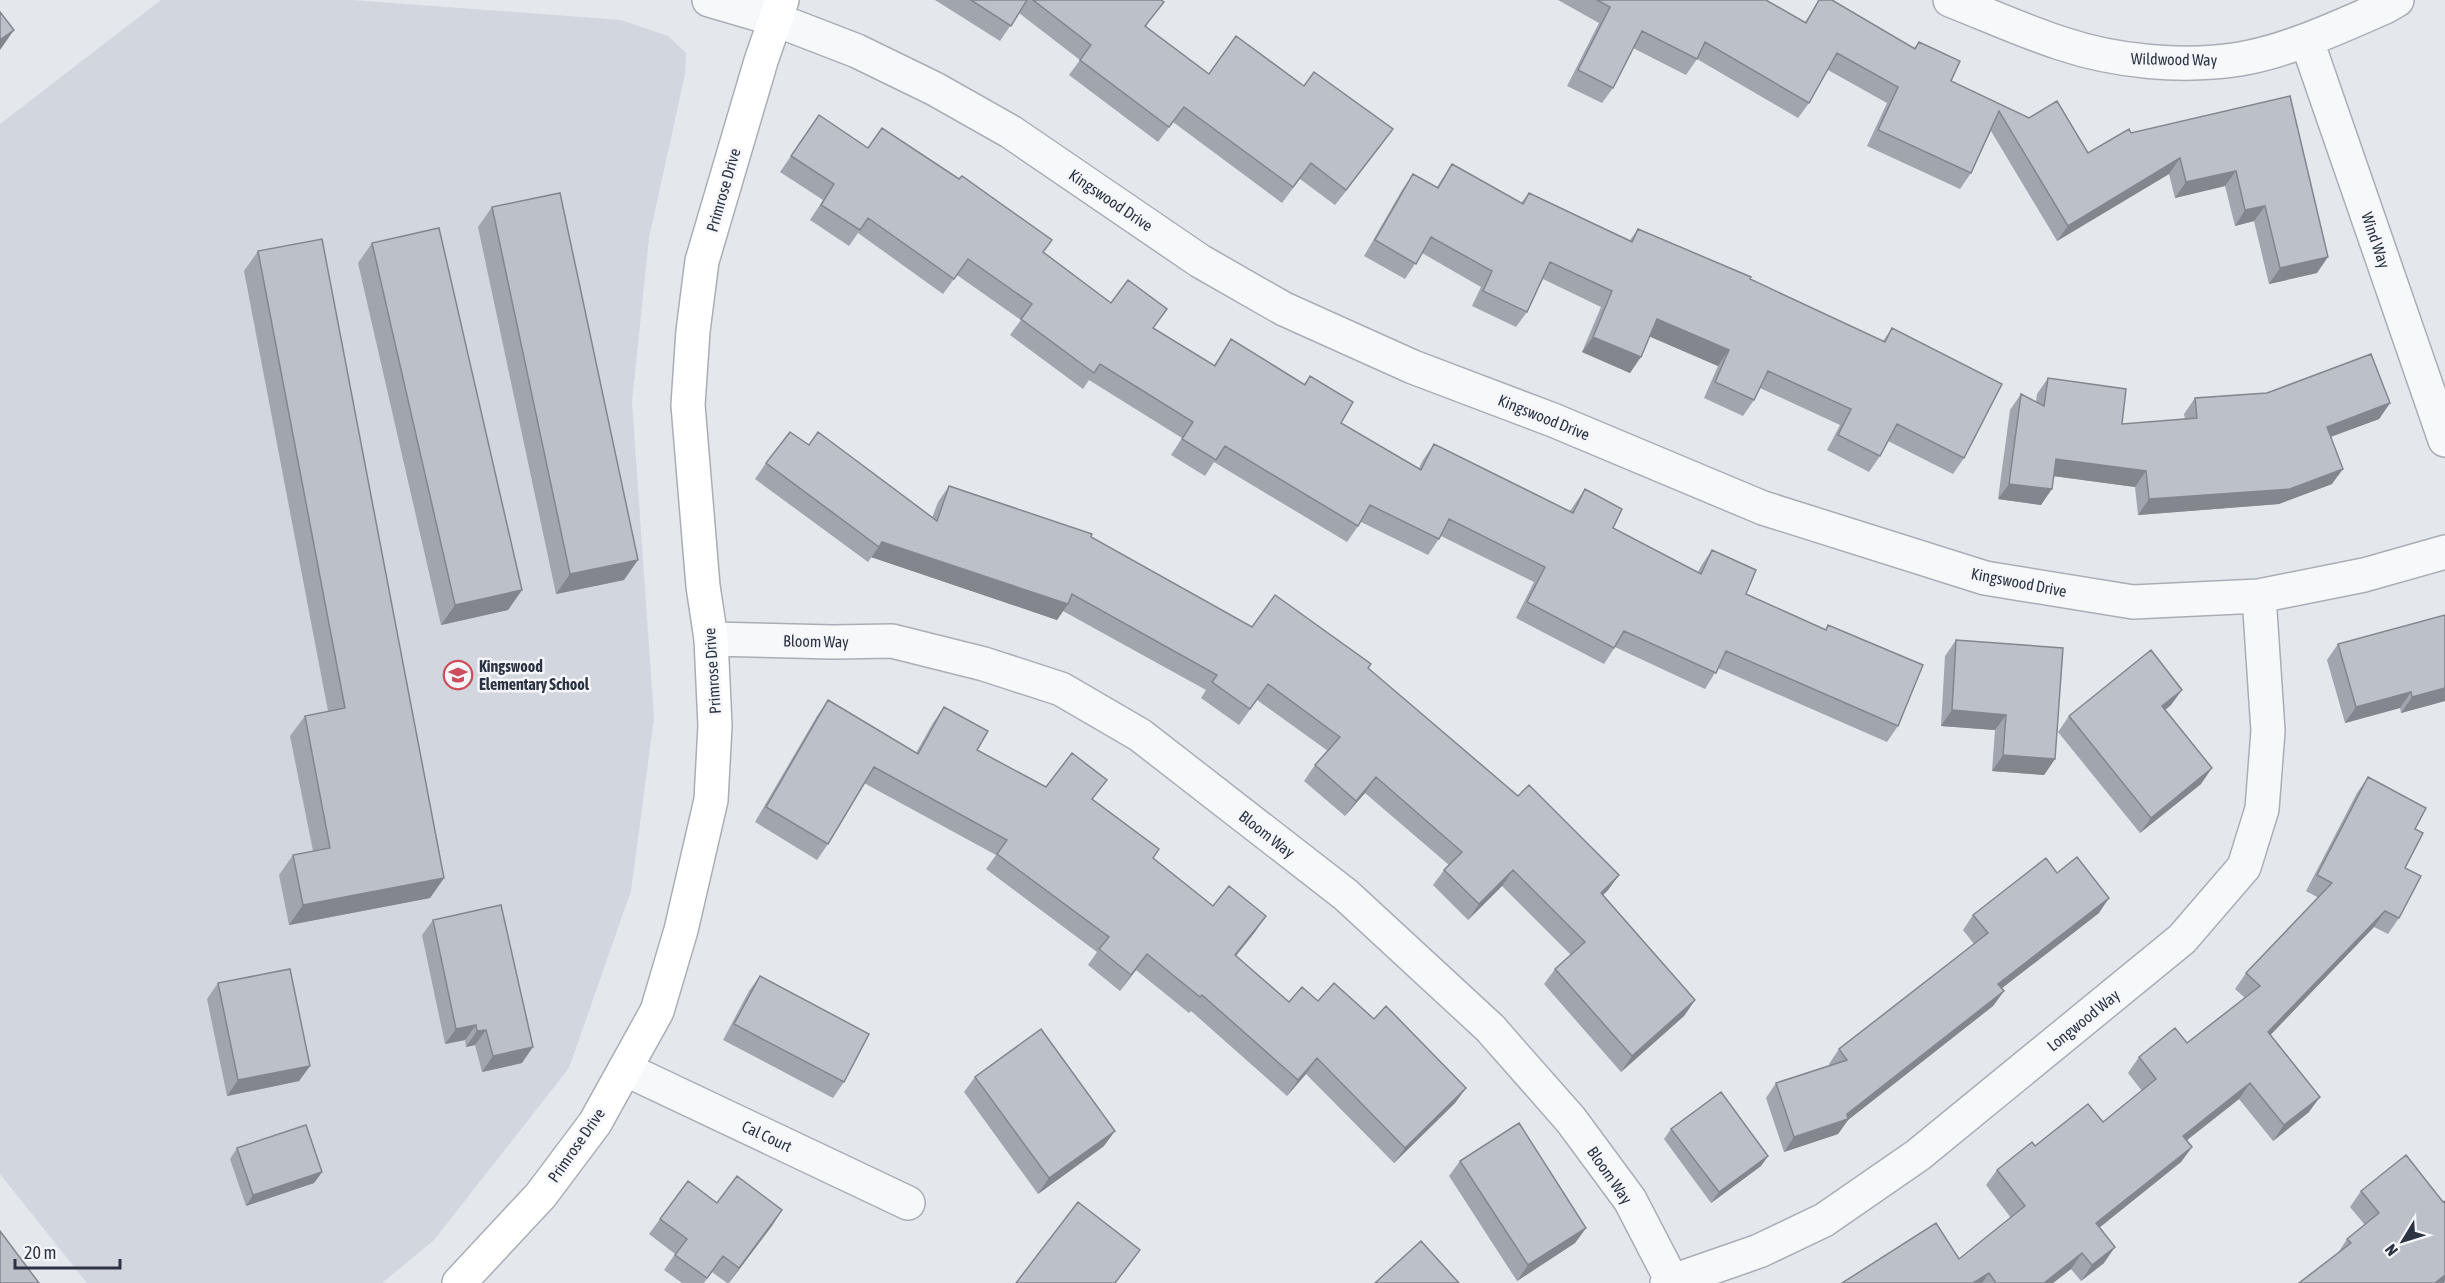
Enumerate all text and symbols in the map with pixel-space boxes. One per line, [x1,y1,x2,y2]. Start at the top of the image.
street label: Wildwood Way [2131,49,2218,70]
street label: Primrose Drive [702,146,744,234]
street label: Kingswood Drive [1065,165,1156,235]
street label: Wind Way [2357,210,2394,271]
street label: Kingswood Drive [1495,390,1592,444]
street label: Kingswood Drive [1969,564,2068,601]
street label: Primrose Drive [700,627,724,715]
street label: Bloom Way [783,631,849,652]
place label: Kingswood Elementary School [479,657,590,693]
school or university icon: Kingswood Elementary School [442,659,474,691]
street label: Bloom Way [1235,807,1299,862]
street label: Longwood Way [2043,985,2124,1055]
street label: Primrose Drive [544,1105,608,1185]
street label: Cal Court [739,1117,795,1155]
street label: Bloom Way [1583,1143,1636,1208]
north arrow [2373,1211,2433,1271]
scale bar [15,1232,120,1270]
text: N [2381,1241,2401,1260]
text: 20 m [24,1242,56,1263]

